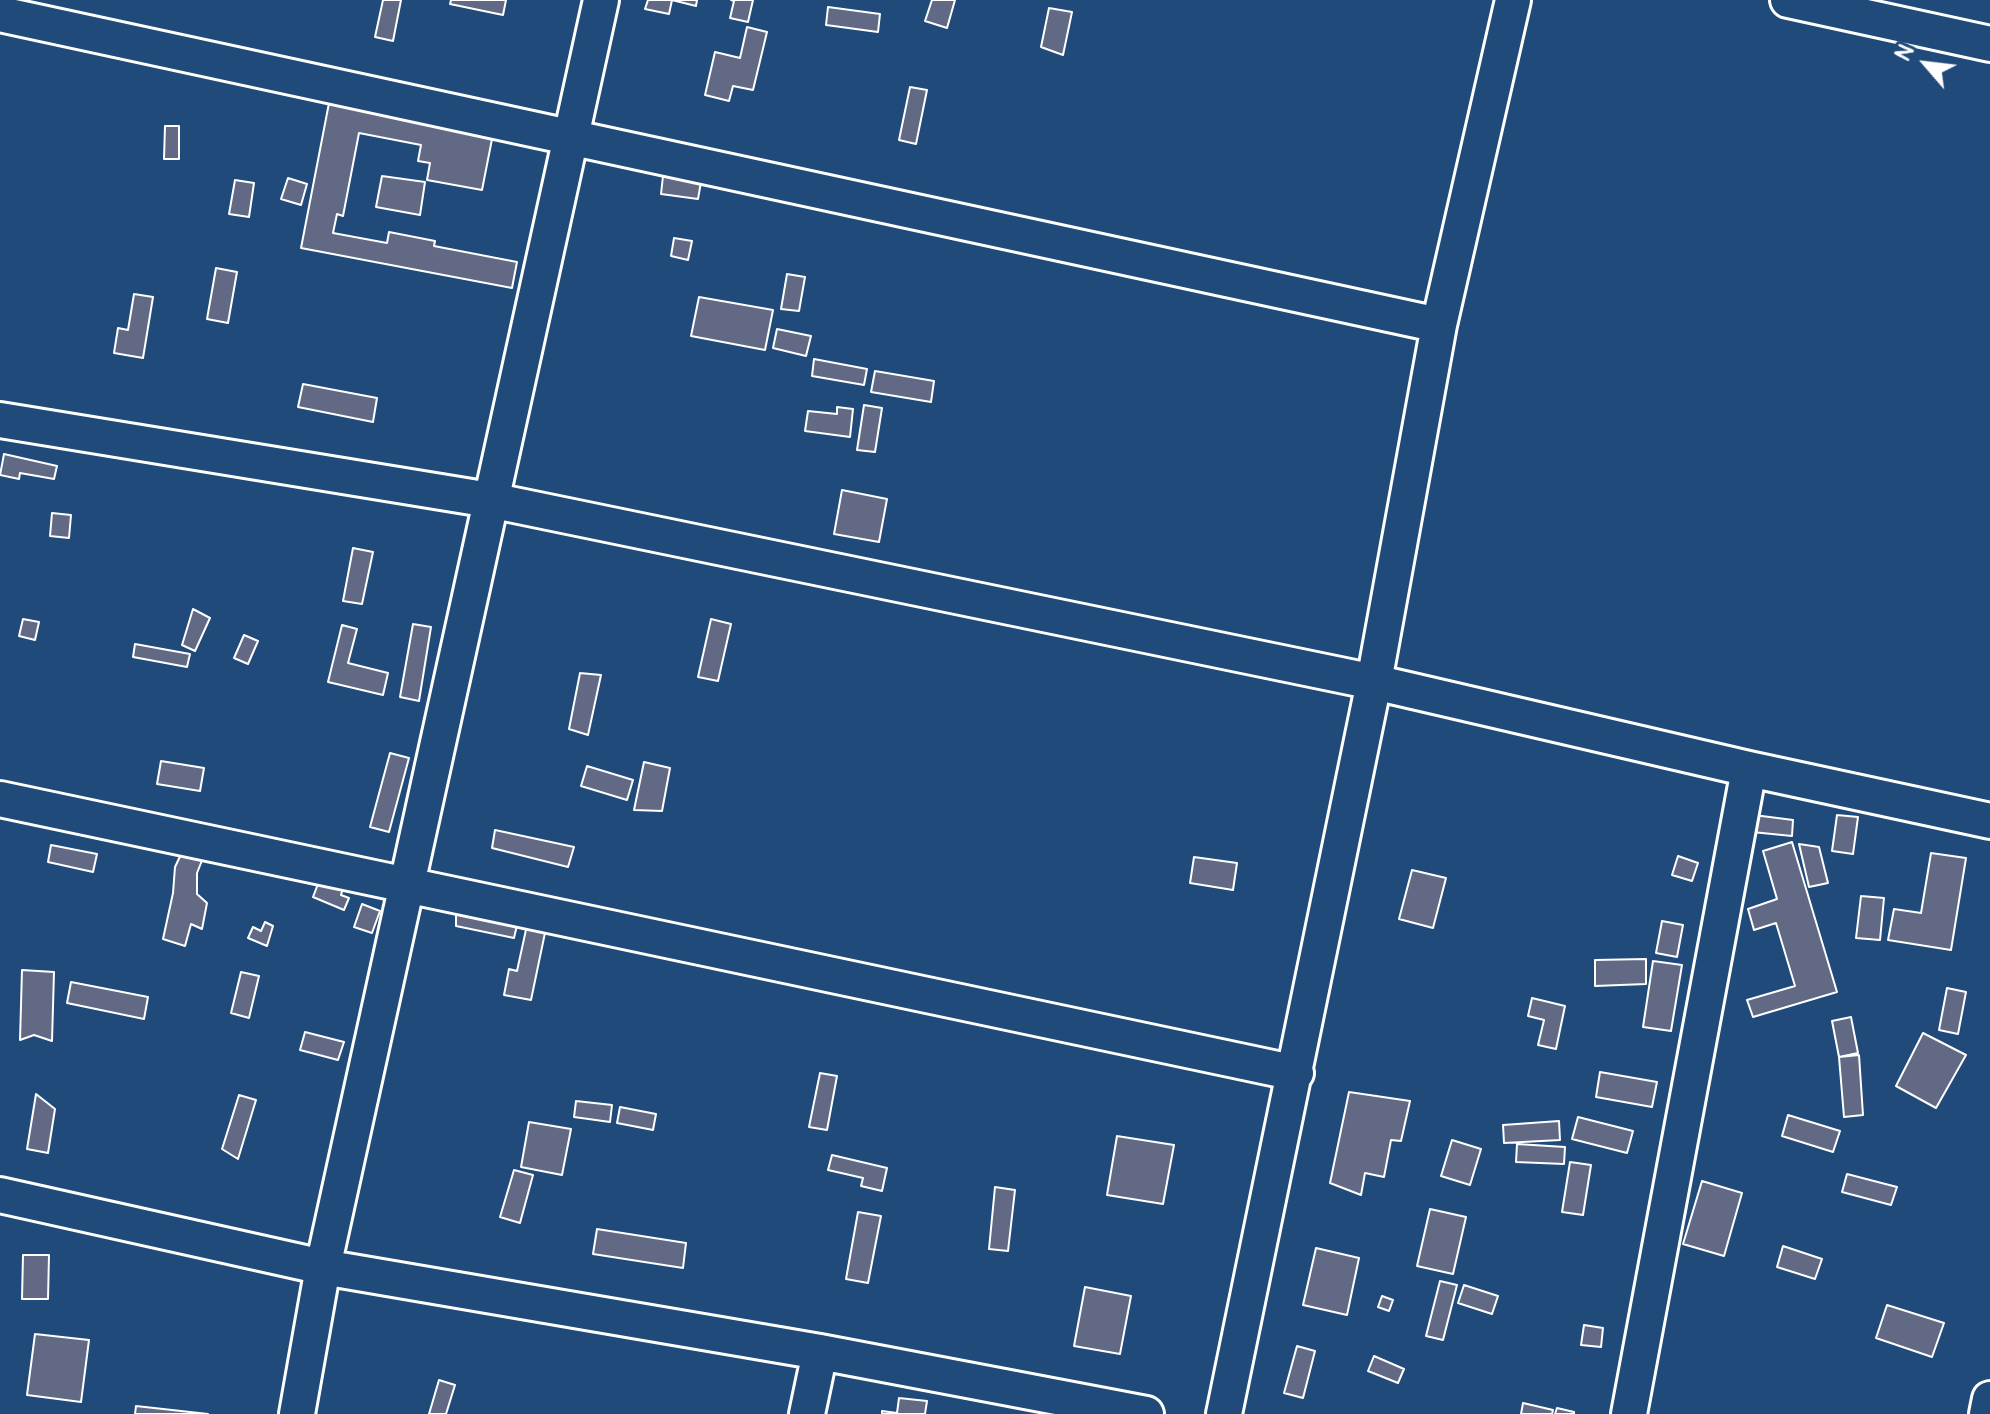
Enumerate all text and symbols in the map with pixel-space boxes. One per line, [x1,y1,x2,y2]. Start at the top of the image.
north arrow [1886,24,1966,104]
text: N [1889,40,1921,66]

